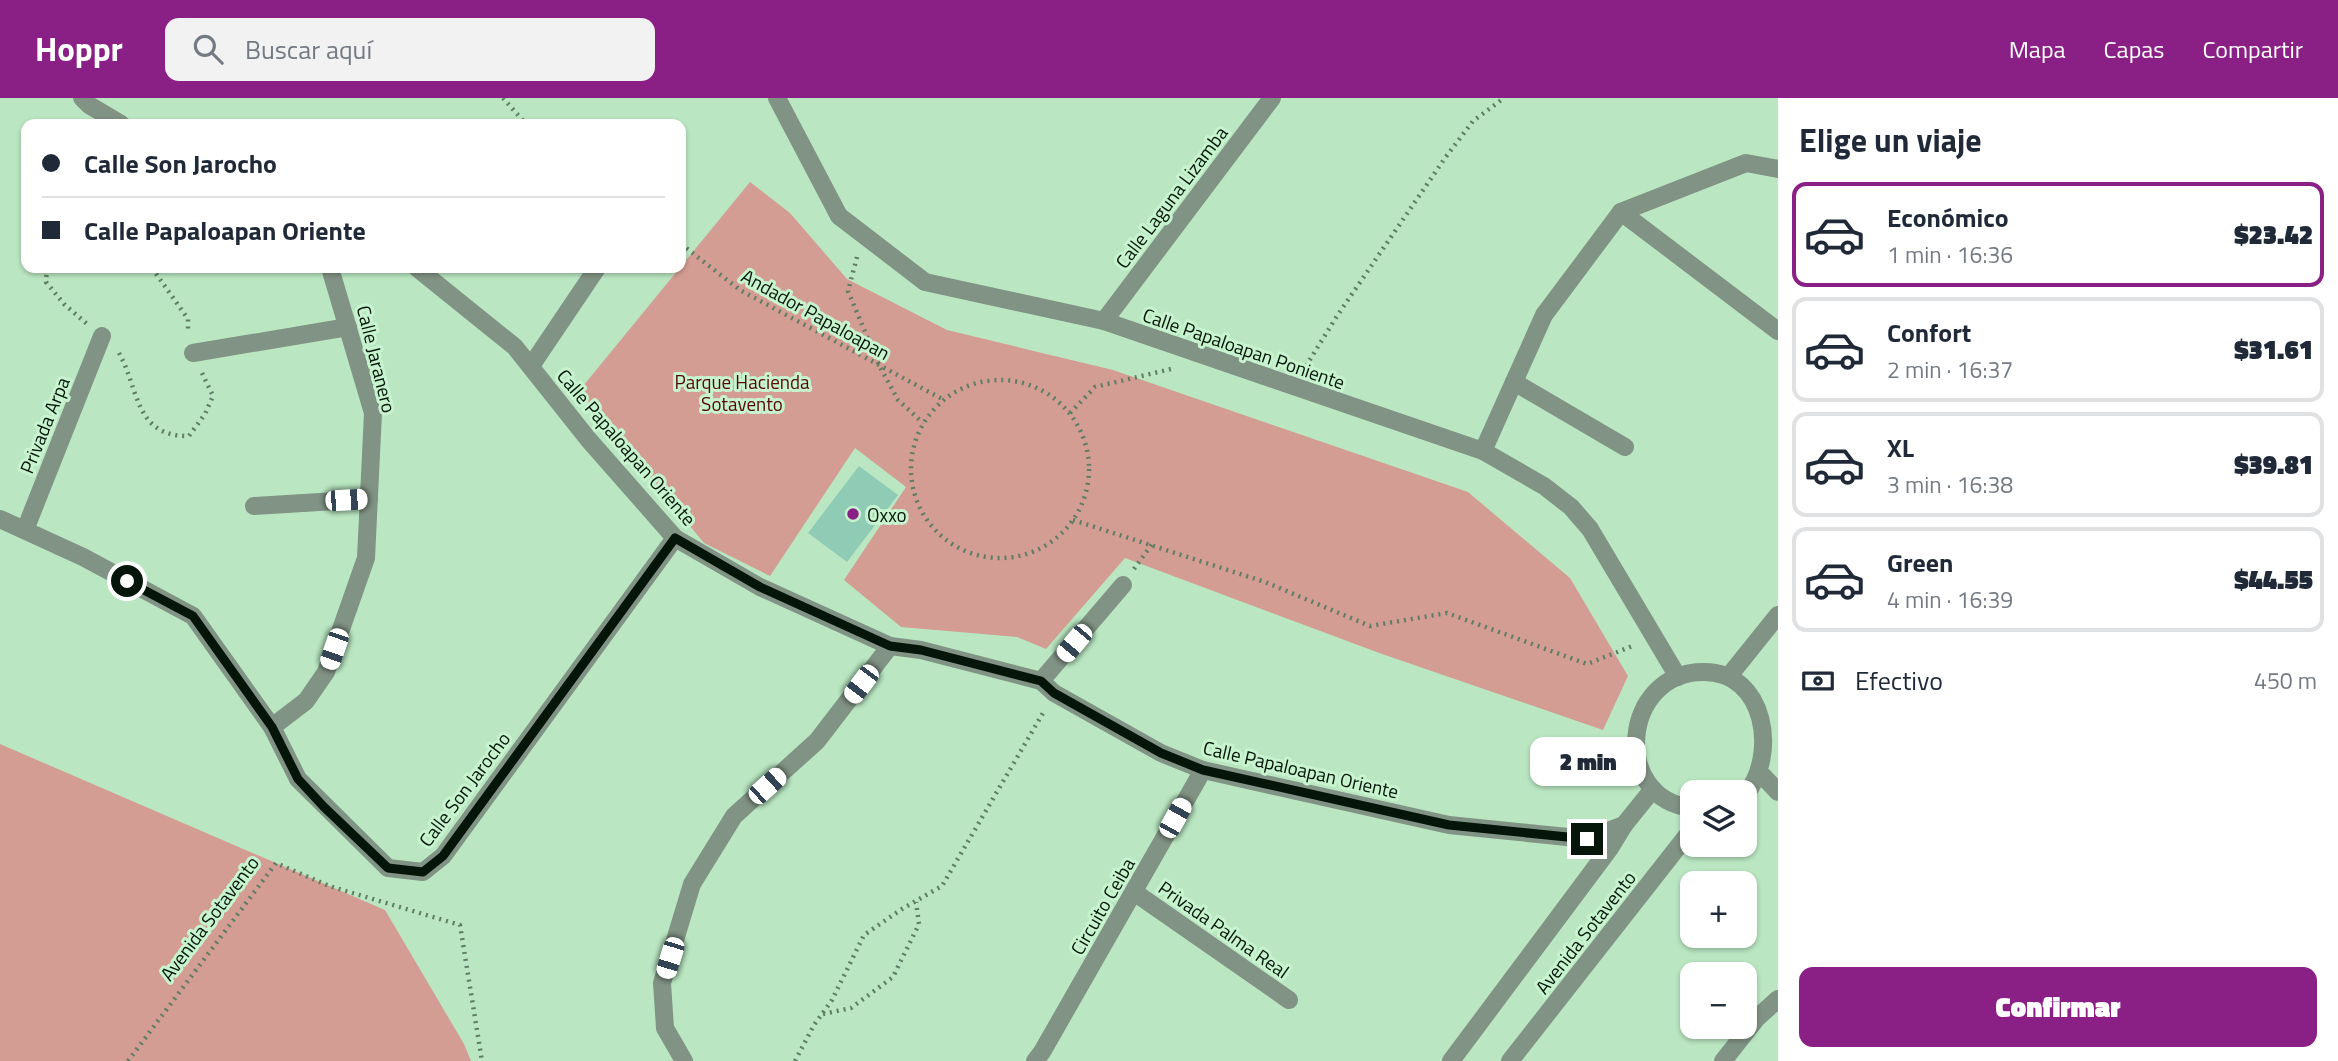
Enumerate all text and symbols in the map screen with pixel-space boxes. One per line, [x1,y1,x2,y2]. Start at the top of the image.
search box [165,18,655,81]
text: Hoppr [35,24,123,74]
icon: search [189,30,227,68]
text: Buscar aquí [245,30,372,69]
text: Mapa [2009,31,2066,67]
text: Capas [2104,31,2164,67]
text: Compartir [2202,31,2303,67]
text: Elige un viaje [1799,116,1982,164]
street label: Calle Laguna Lizamba [1108,119,1235,274]
text: Calle Son Jarocho [84,144,277,183]
text: Económico [1887,198,2009,237]
icon: car [1803,203,1866,266]
text: Calle Papaloapan Oriente [84,211,366,250]
text: $23.42 [2234,215,2313,254]
text: 1 min · 16:36 [1887,237,2013,272]
street label: Andador Papaloapan [736,261,896,367]
street label: Calle Papaloapan Poniente [1139,300,1349,396]
street label: Calle Jaranero [350,302,404,416]
text: Confort [1887,313,1971,352]
icon: car [1803,318,1866,381]
text: $31.61 [2234,330,2313,369]
text: 2 min · 16:37 [1887,352,2013,387]
street label: Calle Papaloapan Oriente [551,362,703,532]
park label: Parque Hacienda Sotavento [674,367,810,418]
street label: Privada Arpa [12,372,77,478]
text: XL [1887,428,1914,467]
icon: car [1803,433,1866,496]
text: $39.81 [2234,445,2313,484]
text: 3 min · 16:38 [1887,467,2013,502]
car [325,488,368,512]
place label: Oxxo [867,500,907,529]
marker: Oxxo [845,506,861,522]
text: Green [1887,543,1953,582]
icon: car [1803,548,1866,611]
text: $44.55 [2234,560,2313,599]
route start [111,565,143,597]
text: 4 min · 16:39 [1887,582,2013,617]
car [1053,620,1096,666]
car [318,626,351,672]
car [840,661,883,707]
text: Efectivo [1855,661,1943,700]
icon: cash [1799,662,1837,700]
text: 450 m [2254,663,2317,698]
street label: Calle Son Jarocho [411,726,517,852]
street label: Calle Papaloapan Oriente [1200,732,1402,806]
callout: 2 min [1529,738,1645,786]
text: 2 min [1559,744,1617,779]
car [745,764,790,808]
map controls [1680,780,1757,1039]
button: layers [1680,780,1757,857]
car [1156,795,1195,841]
route end [1571,823,1603,855]
street label: Avenida Sotavento [152,850,266,986]
street label: Circuito Ceiba [1063,852,1142,960]
street label: Avenida Sotavento [1528,864,1642,1000]
button: + [1680,871,1757,948]
street label: Privada Palma Real [1153,873,1295,985]
car [654,935,687,981]
button: − [1680,962,1757,1039]
button: Confirmar [1799,967,2317,1047]

